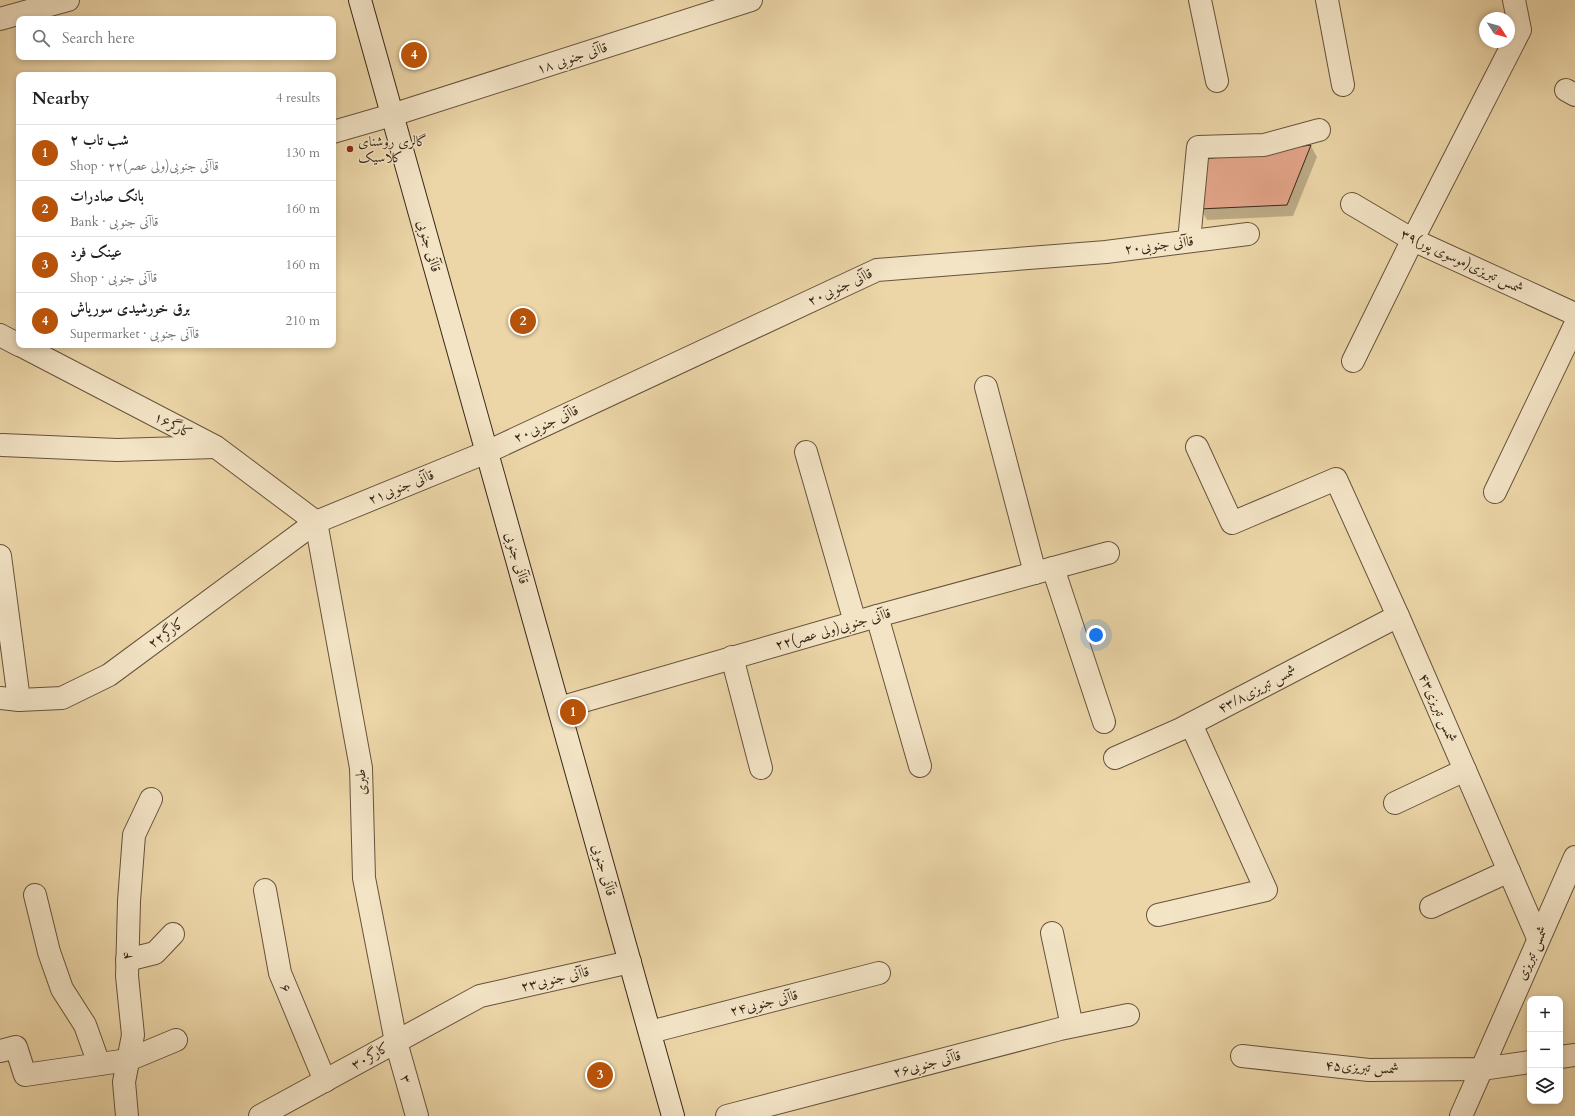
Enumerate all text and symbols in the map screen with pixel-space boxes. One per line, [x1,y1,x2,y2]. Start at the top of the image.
north arrow [1479,12,1515,48]
search box [16,16,336,60]
icon: search [30,27,52,49]
text: Search here [62,28,135,48]
street label: قاآنی جنوبی ۱۸ [534,38,610,78]
pin: 4 [401,40,427,70]
text: Nearby [32,87,89,110]
text: 4 results [276,89,320,107]
text: شب تاب ۲ [70,130,129,150]
place label: گالری روشنای کلاسیک [358,132,427,167]
text: 1 [42,144,48,162]
text: 130 m [286,144,320,162]
marker: گالری روشنای کلاسیک [345,144,355,154]
text: Shop · ۲۲قاآنی جنوبی(ولی عصر) [70,157,219,175]
text: بانک صادرات [70,186,144,206]
text: 2 [42,200,48,218]
text: 160 m [286,200,320,218]
text: Bank · قاآنی جنوبی [70,213,159,231]
street label: قاآنی جنوبی [413,218,445,274]
street label: شمس تبریزی(موسوی پور)۳۹ [1397,224,1526,299]
street label: ۲۰قاآنی جنوبی [1123,231,1195,259]
text: عینک فرد [70,242,122,262]
text: 3 [42,256,48,274]
text: 160 m [286,256,320,274]
street label: ۲۰قاآنی جنوبی [804,264,876,310]
text: Shop · قاآنی جنوبی [70,269,157,287]
text: برق خورشیدی سوریاش [70,298,190,318]
pin: 2 [510,306,536,336]
text: 4 [42,312,48,330]
text: 210 m [286,312,320,330]
text: Supermarket · قاآنی جنوبی [70,325,199,343]
street label: ۲۰قاآنی جنوبی [510,401,582,447]
street label: کارگر۱۶ [151,407,195,443]
street label: قاآنی جنوبی۲۱ [365,465,437,509]
street label: قاآنی جنوبی [501,530,533,586]
street label: ۲۲قاآنی جنوبی(ولی عصر) [773,603,893,655]
street label: ۲۲کارگر [144,613,188,653]
your location [1086,625,1106,645]
street label: شمس تبریزی۴۳/۸ [1214,660,1300,718]
street label: شمس تبریزی۴۳ [1414,670,1462,746]
pin: 1 [560,697,586,727]
street label: طبری [351,768,371,796]
street label: قاآنی جنوبی [588,842,620,898]
street label: شمس تبریزی [1512,923,1552,983]
street label: ۴ [117,952,137,960]
street label: قاآنی جنوبی۲۳ [519,962,591,996]
street label: ۶ [276,981,296,995]
street label: ۲۴قاآنی جنوبی [728,985,800,1021]
map controls [1527,996,1563,1104]
button: + [1527,996,1563,1032]
button: − [1527,1032,1563,1068]
street label: کارگر۳۰ [348,1038,392,1074]
street label: ۲۶قاآنی جنوبی [891,1046,963,1082]
street label: شمس تبریزی۴۵ [1325,1056,1399,1078]
pin: 3 [587,1060,613,1090]
button: layers [1527,1068,1563,1104]
street label: ۳ [396,1072,416,1086]

